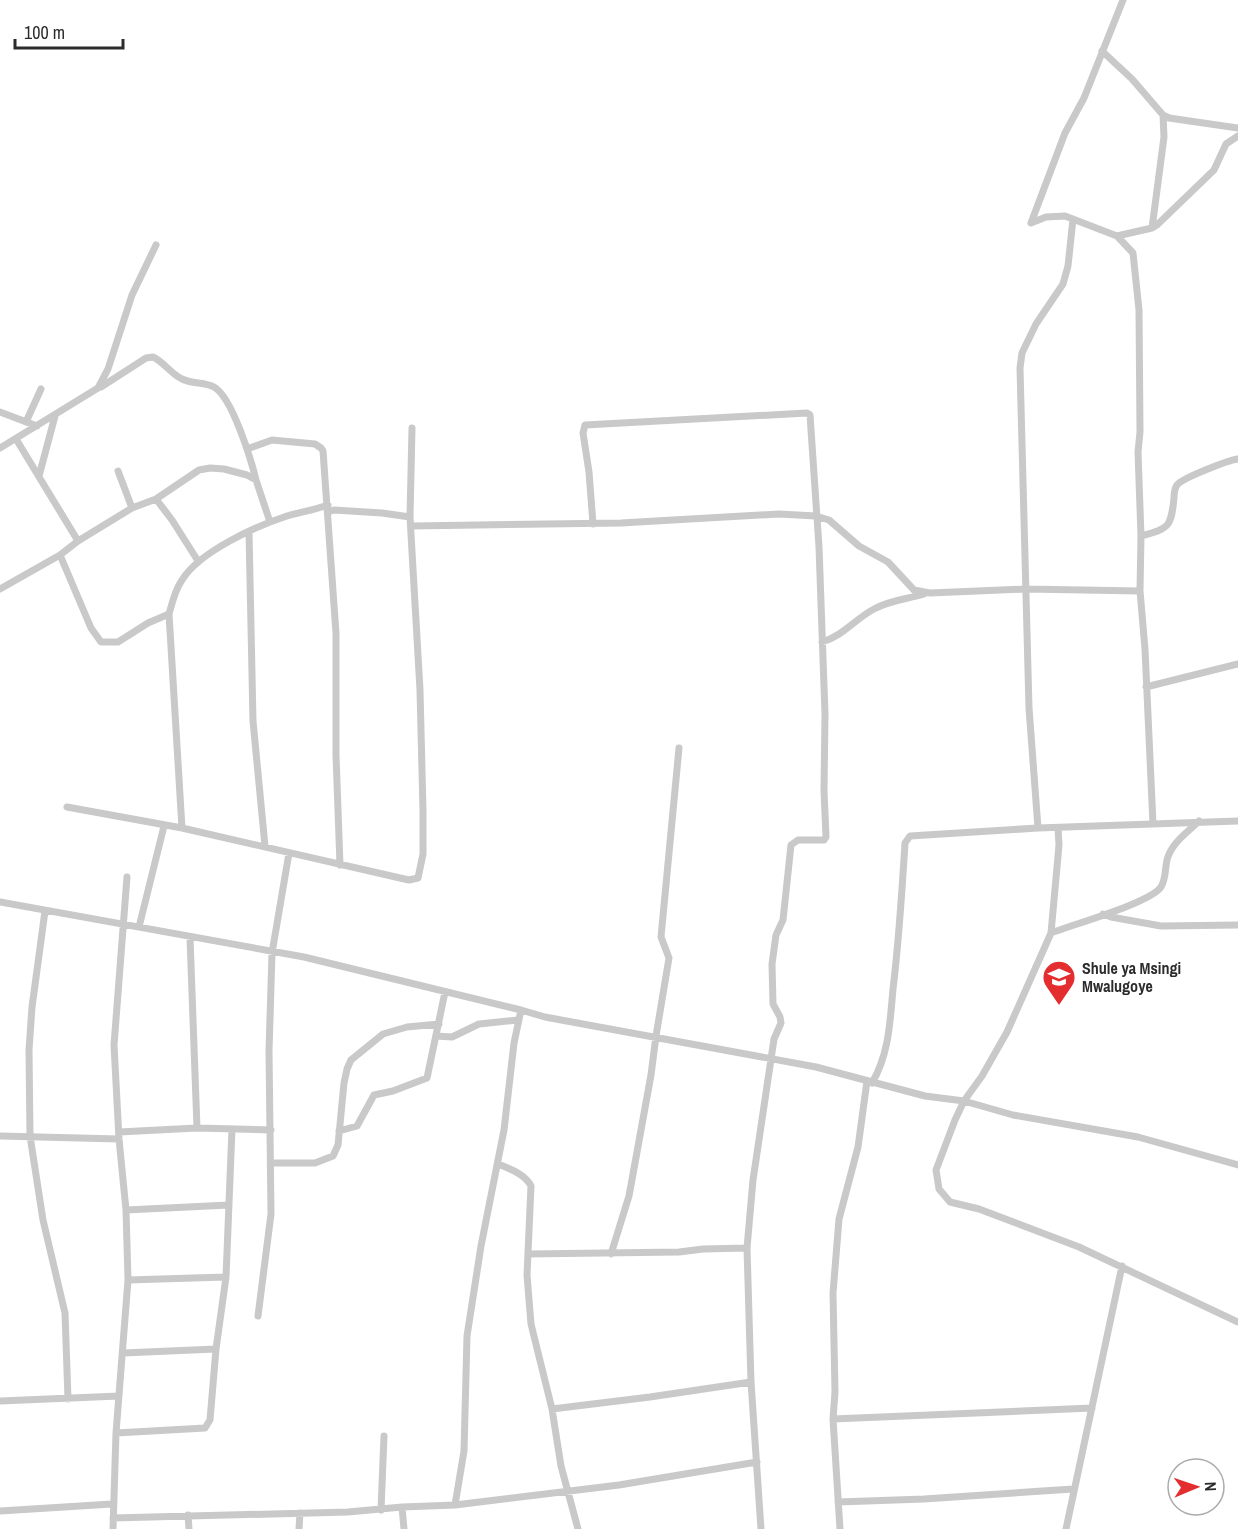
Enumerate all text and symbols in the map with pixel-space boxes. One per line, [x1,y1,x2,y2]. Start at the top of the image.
scale bar [15,12,123,50]
text: 100 m [24,20,65,45]
place label: Shule ya Msingi Mwalugoye [1082,957,1181,997]
school or university icon: Shule ya Msingi Mwalugoye [1041,959,1077,1006]
north arrow [1166,1457,1226,1517]
text: N [1200,1481,1222,1492]

